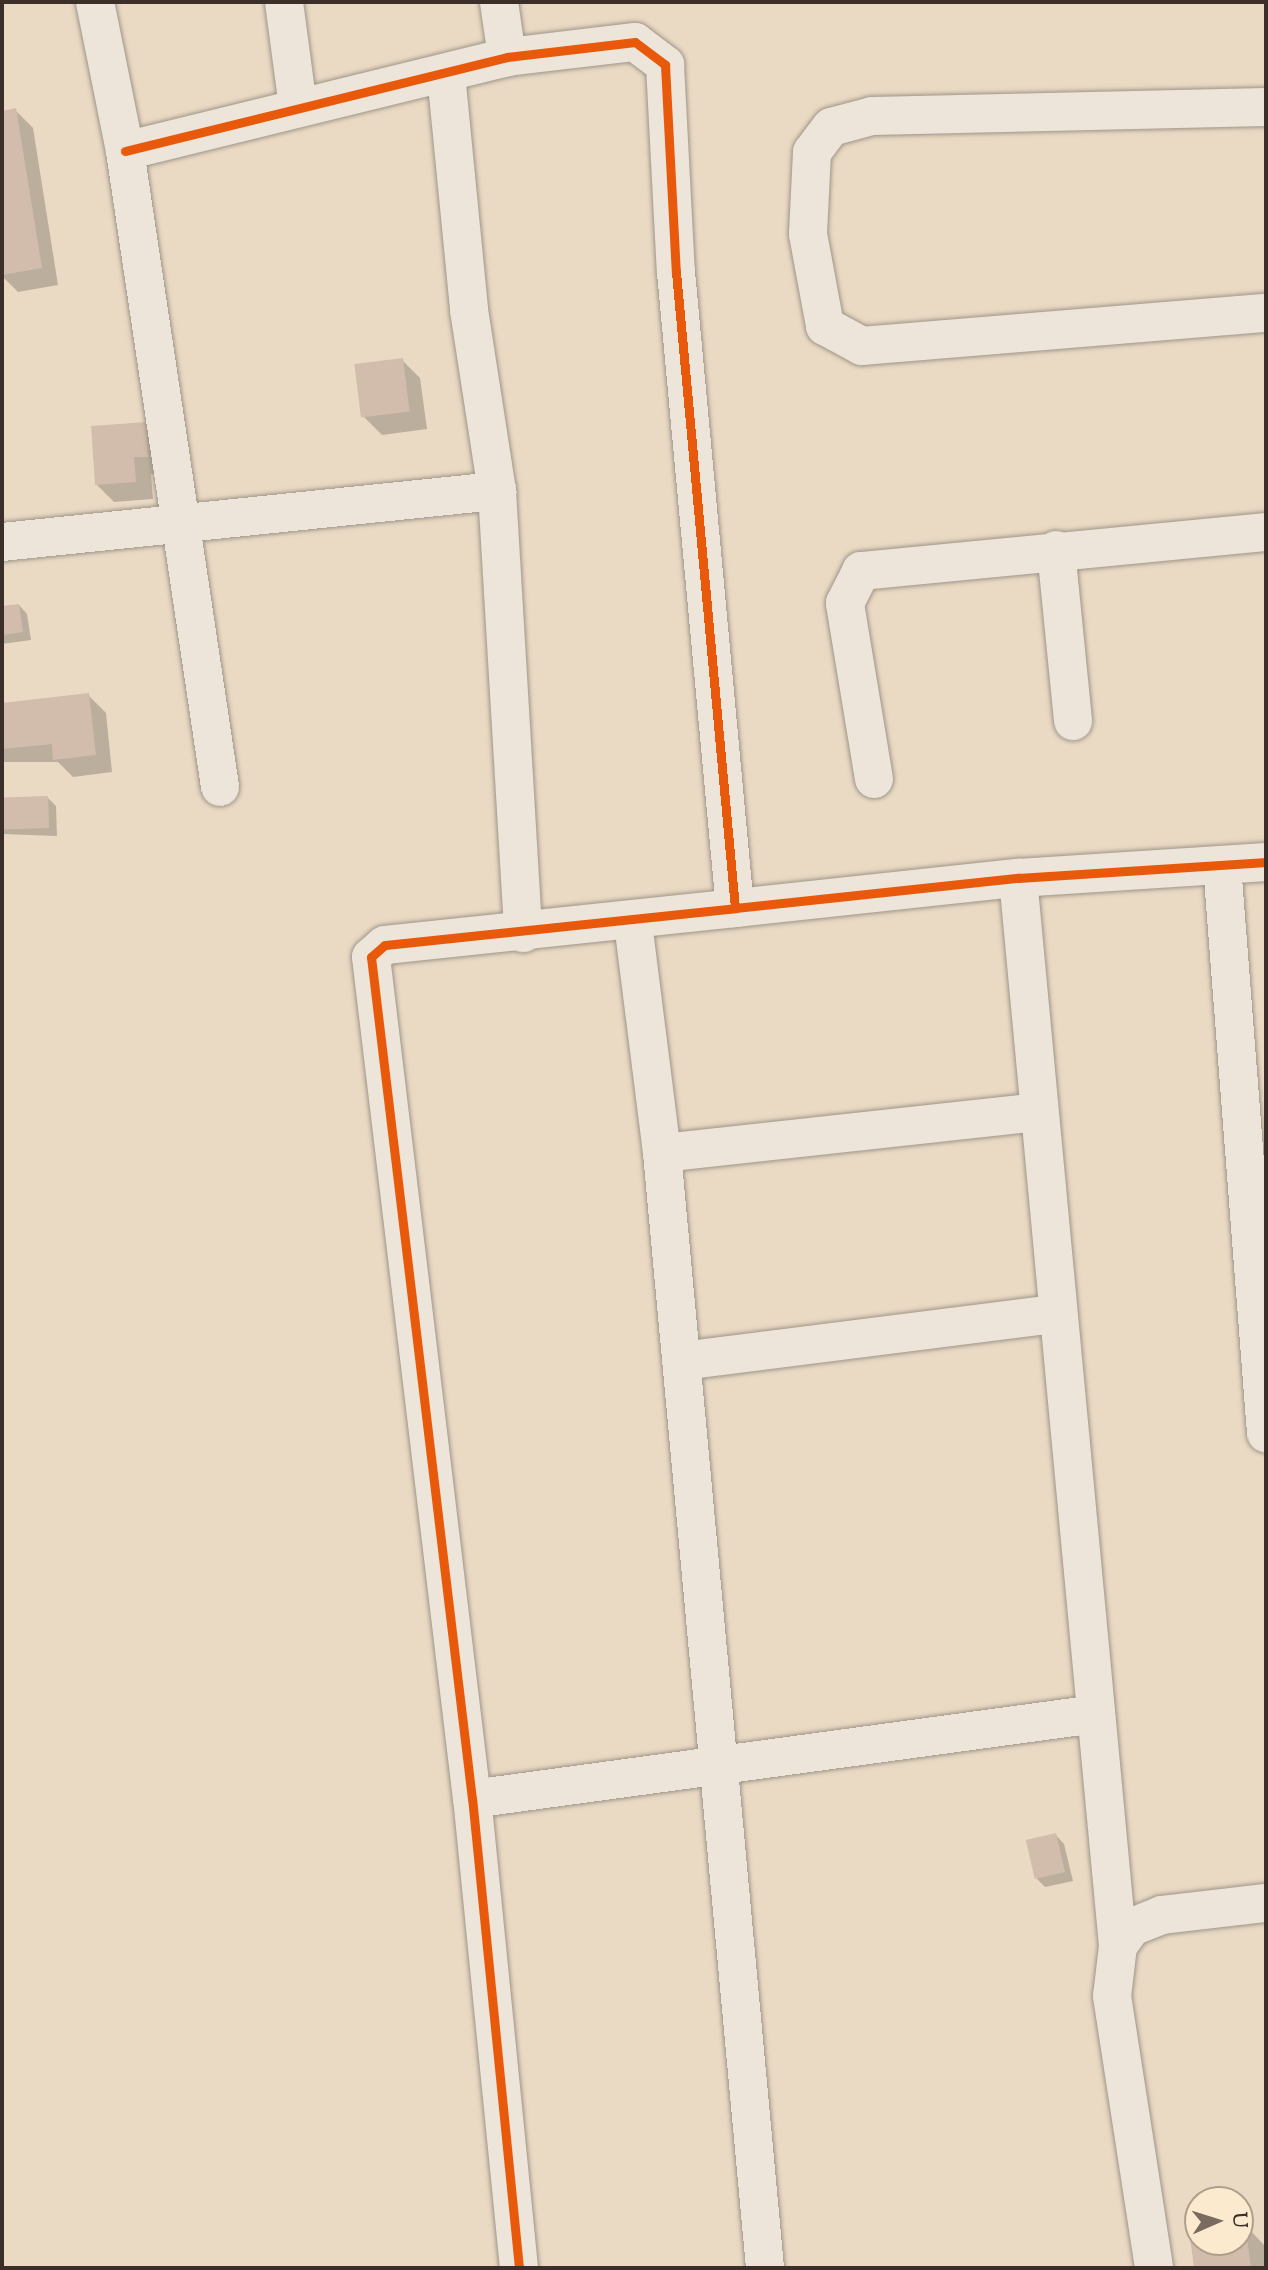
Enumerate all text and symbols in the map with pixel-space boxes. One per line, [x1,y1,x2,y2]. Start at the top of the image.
north arrow [1184,2186,1254,2256]
text: U [1225,2212,1252,2228]

